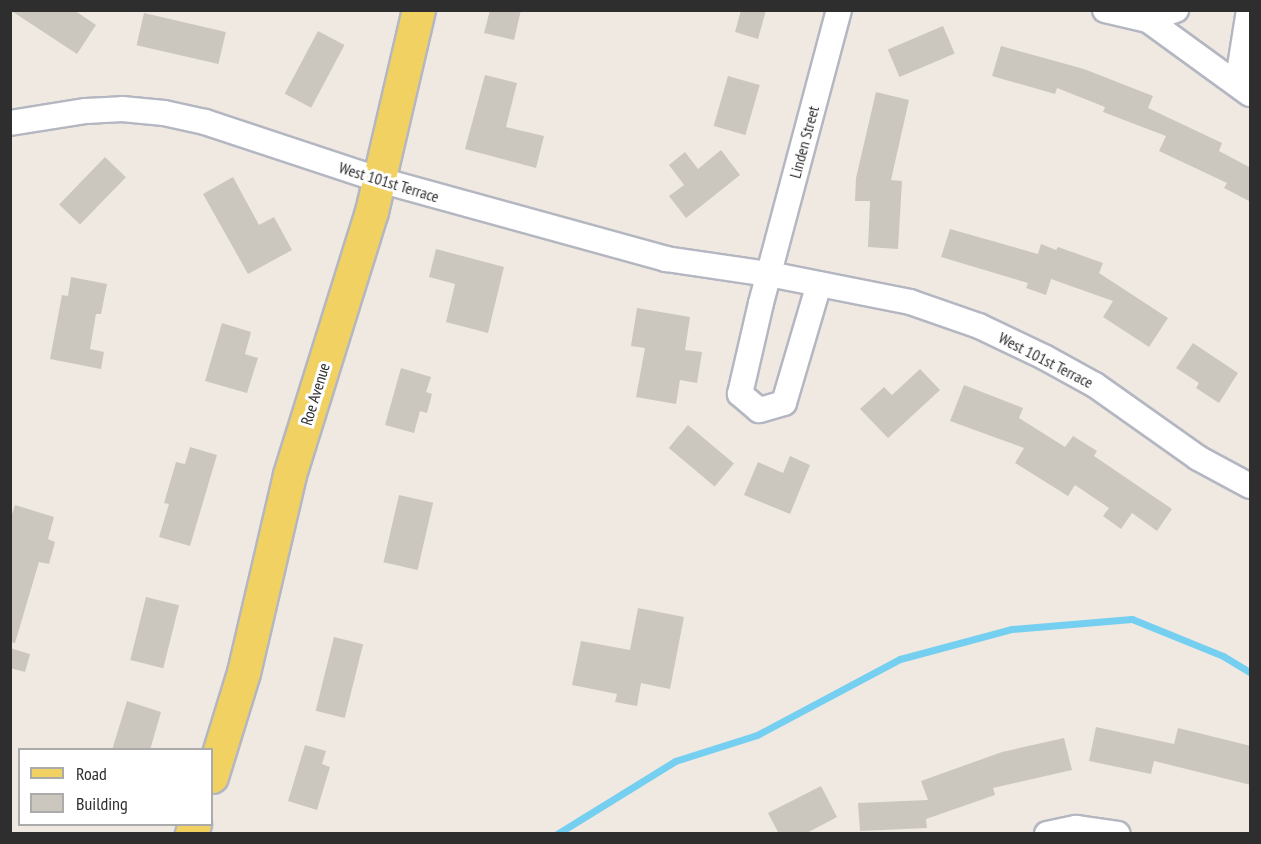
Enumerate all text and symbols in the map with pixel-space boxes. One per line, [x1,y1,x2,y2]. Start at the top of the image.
street label: Linden Street [785,104,823,180]
street label: West 101st Terrace [336,158,442,206]
street label: West 101st Terrace [995,328,1097,392]
street label: Roe Avenue [296,360,334,428]
legend [18,748,213,826]
text: Road [76,762,107,785]
text: Building [76,792,128,815]

